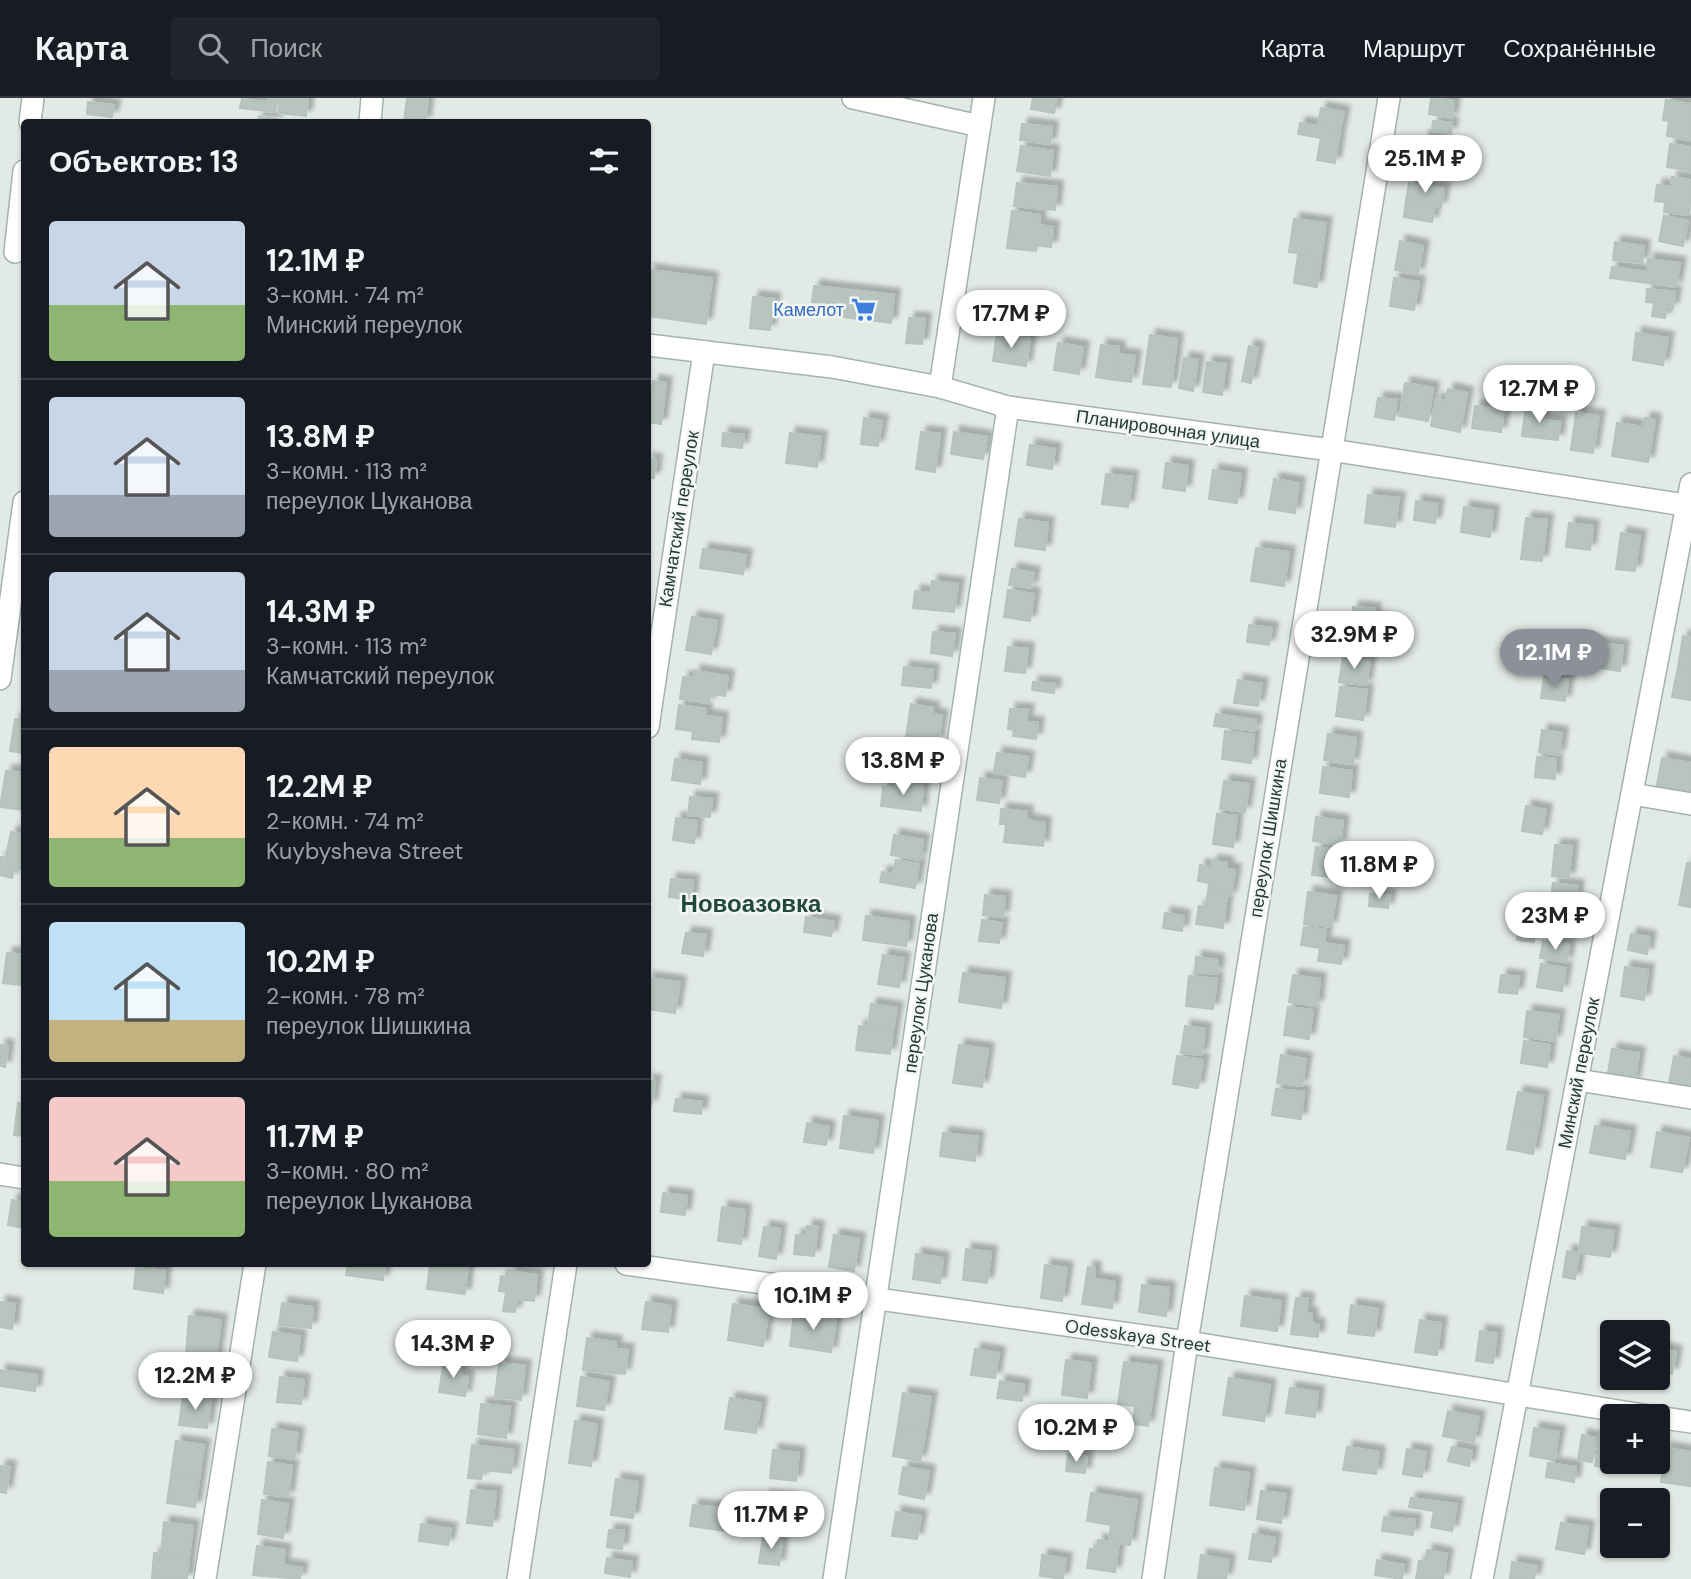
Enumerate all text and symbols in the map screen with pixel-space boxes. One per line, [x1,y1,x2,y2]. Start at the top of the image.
search box [170,17,660,80]
text: Карта [35,27,128,70]
icon: search [194,29,232,67]
text: Поиск [250,31,322,65]
text: Карта [1261,33,1325,64]
text: Маршрут [1363,33,1465,64]
text: Сохранённые [1503,33,1656,64]
pin: 25.1M ₽ [1360,136,1490,195]
text: Объектов: 13 [49,142,239,181]
icon: filters [585,142,623,180]
text: 25.1M ₽ [1384,143,1466,173]
text: 12.1M ₽ [266,241,365,280]
icon: home [105,249,189,333]
text: 3-комн. · 74 m² [266,280,424,310]
pin: 17.7M ₽ [946,290,1076,350]
supermarket icon: Камелот [850,296,878,324]
place label: Камелот [773,298,844,322]
text: 17.7M ₽ [972,298,1050,328]
text: Минский переулок [266,310,462,340]
pin: 12.7M ₽ [1474,366,1604,425]
text: 12.7M ₽ [1499,373,1579,403]
street label: Планировочная улица [1074,404,1263,454]
text: 13.8M ₽ [266,417,375,456]
icon: home [105,425,189,509]
street label: Камчатский переулок [653,429,705,609]
text: 3-комн. · 113 m² [266,456,427,486]
text: переулок Цуканова [266,486,472,516]
text: 14.3M ₽ [266,592,375,631]
icon: home [105,600,189,684]
pin: 32.9M ₽ [1289,612,1419,671]
text: 32.9M ₽ [1310,619,1398,649]
pin: 12.1M ₽ [1489,630,1619,689]
text: 3-комн. · 113 m² [266,631,427,661]
text: 12.1M ₽ [1516,637,1592,667]
text: Камчатский переулок [266,661,494,691]
pin: 13.8M ₽ [838,738,968,797]
text: 13.8M ₽ [861,745,945,775]
street label: переулок Шишкина [1244,756,1293,919]
text: 12.2M ₽ [266,767,372,806]
icon: home [105,775,189,859]
text: 2-комн. · 74 m² [266,806,424,836]
text: Kuybysheva Street [266,836,463,866]
pin: 11.8M ₽ [1314,842,1444,901]
text: 11.8M ₽ [1340,849,1418,879]
district label: Новоазовка [681,888,822,919]
pin: 23M ₽ [1506,892,1604,952]
text: 23M ₽ [1521,900,1589,930]
street label: переулок Цуканова [898,910,944,1075]
text: 10.2M ₽ [266,942,375,981]
icon: home [105,950,189,1034]
text: 2-комн. · 78 m² [266,981,425,1011]
street label: Минский переулок [1553,995,1605,1151]
text: переулок Шишкина [266,1011,471,1041]
text: 11.7M ₽ [266,1117,364,1156]
icon: home [105,1125,189,1209]
text: 3-комн. · 80 m² [266,1156,429,1186]
text: переулок Цуканова [266,1186,472,1216]
pin: 10.1M ₽ [748,1272,878,1332]
text: 10.1M ₽ [774,1280,852,1310]
street label: Odesskaya Street [1064,1314,1212,1358]
pin: 14.3M ₽ [388,1320,518,1380]
map controls [1600,1320,1670,1558]
button: layers [1600,1320,1670,1390]
text: 14.3M ₽ [411,1328,495,1358]
pin: 12.2M ₽ [130,1352,260,1412]
text: 12.2M ₽ [154,1360,236,1390]
pin: 10.2M ₽ [1011,1404,1141,1464]
button: + [1600,1404,1670,1474]
text: 10.2M ₽ [1034,1412,1118,1442]
button: − [1600,1488,1670,1558]
pin: 11.7M ₽ [706,1492,836,1551]
text: 11.7M ₽ [733,1499,809,1529]

